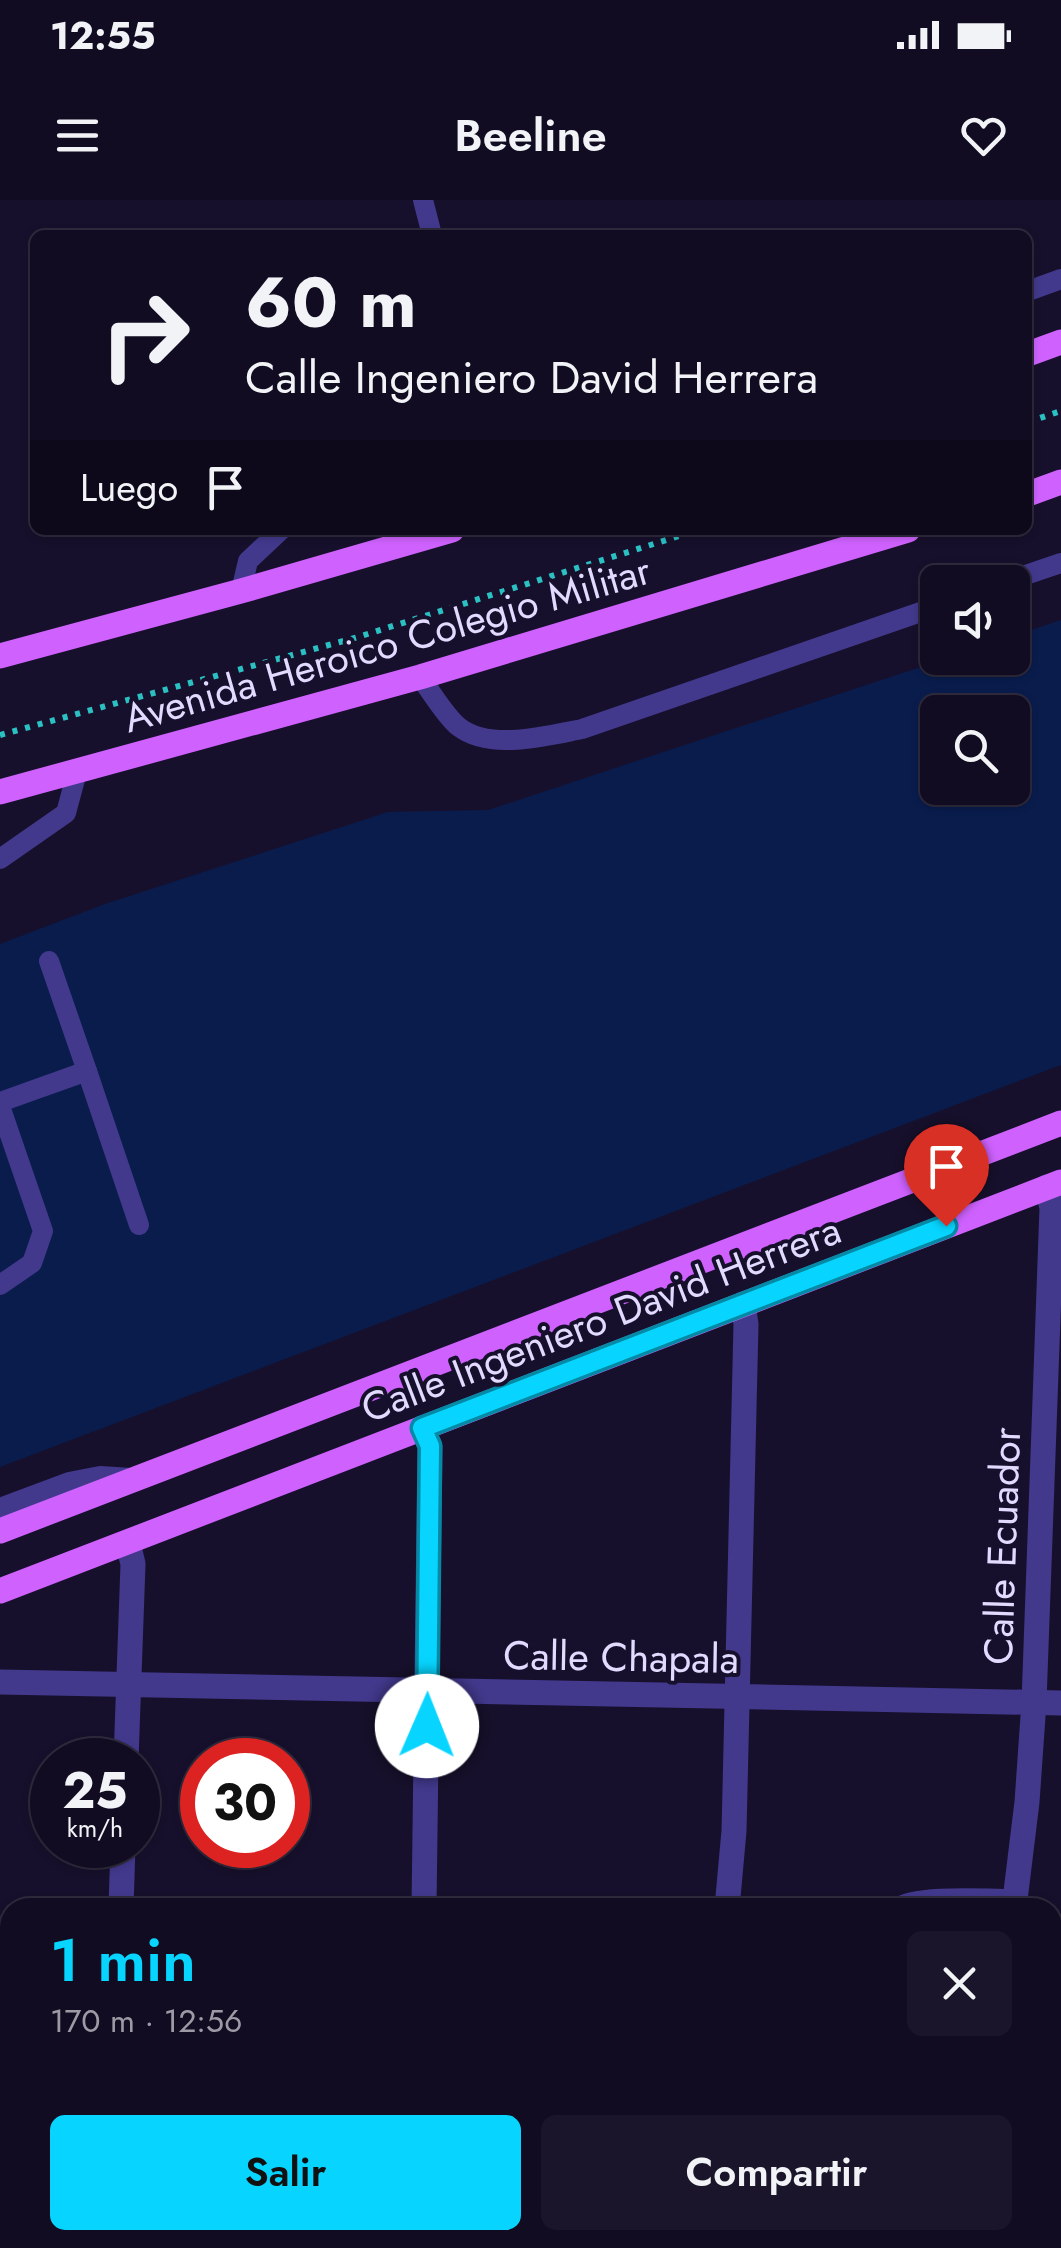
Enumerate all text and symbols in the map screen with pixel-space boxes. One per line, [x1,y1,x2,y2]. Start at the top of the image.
text: 12:55 [50,8,156,63]
text: Beeline [454,103,607,168]
icon: menu [50,108,105,163]
icon: heart [956,108,1011,163]
text: 60 m [245,252,417,353]
icon: right [80,270,210,400]
text: Calle Ingeniero David Herrera [245,345,818,410]
text: Luego [80,460,178,515]
icon: arrive [198,460,253,515]
street label: Avenida Heroico Colegio Militar [117,541,658,747]
map controls [920,565,1030,805]
button: sound [920,565,1030,675]
button: search [920,695,1030,805]
pin [904,1124,989,1227]
icon: arrive [919,1139,974,1194]
street label: Calle Ingeniero David Herrera [353,1201,849,1437]
street label: Calle Ecuador [969,1426,1035,1666]
street label: Calle Chapala [503,1626,739,1688]
position arrow [375,1674,479,1778]
speed limit sign: 30 [180,1738,310,1868]
text: 25 [62,1754,128,1827]
text: km/h [67,1810,123,1846]
text: 1 min [50,1917,196,2004]
button: close [907,1931,1012,2036]
text: 170 m · 12:56 [50,1998,242,2044]
button: Salir [50,2115,521,2230]
button: Compartir [541,2115,1012,2230]

